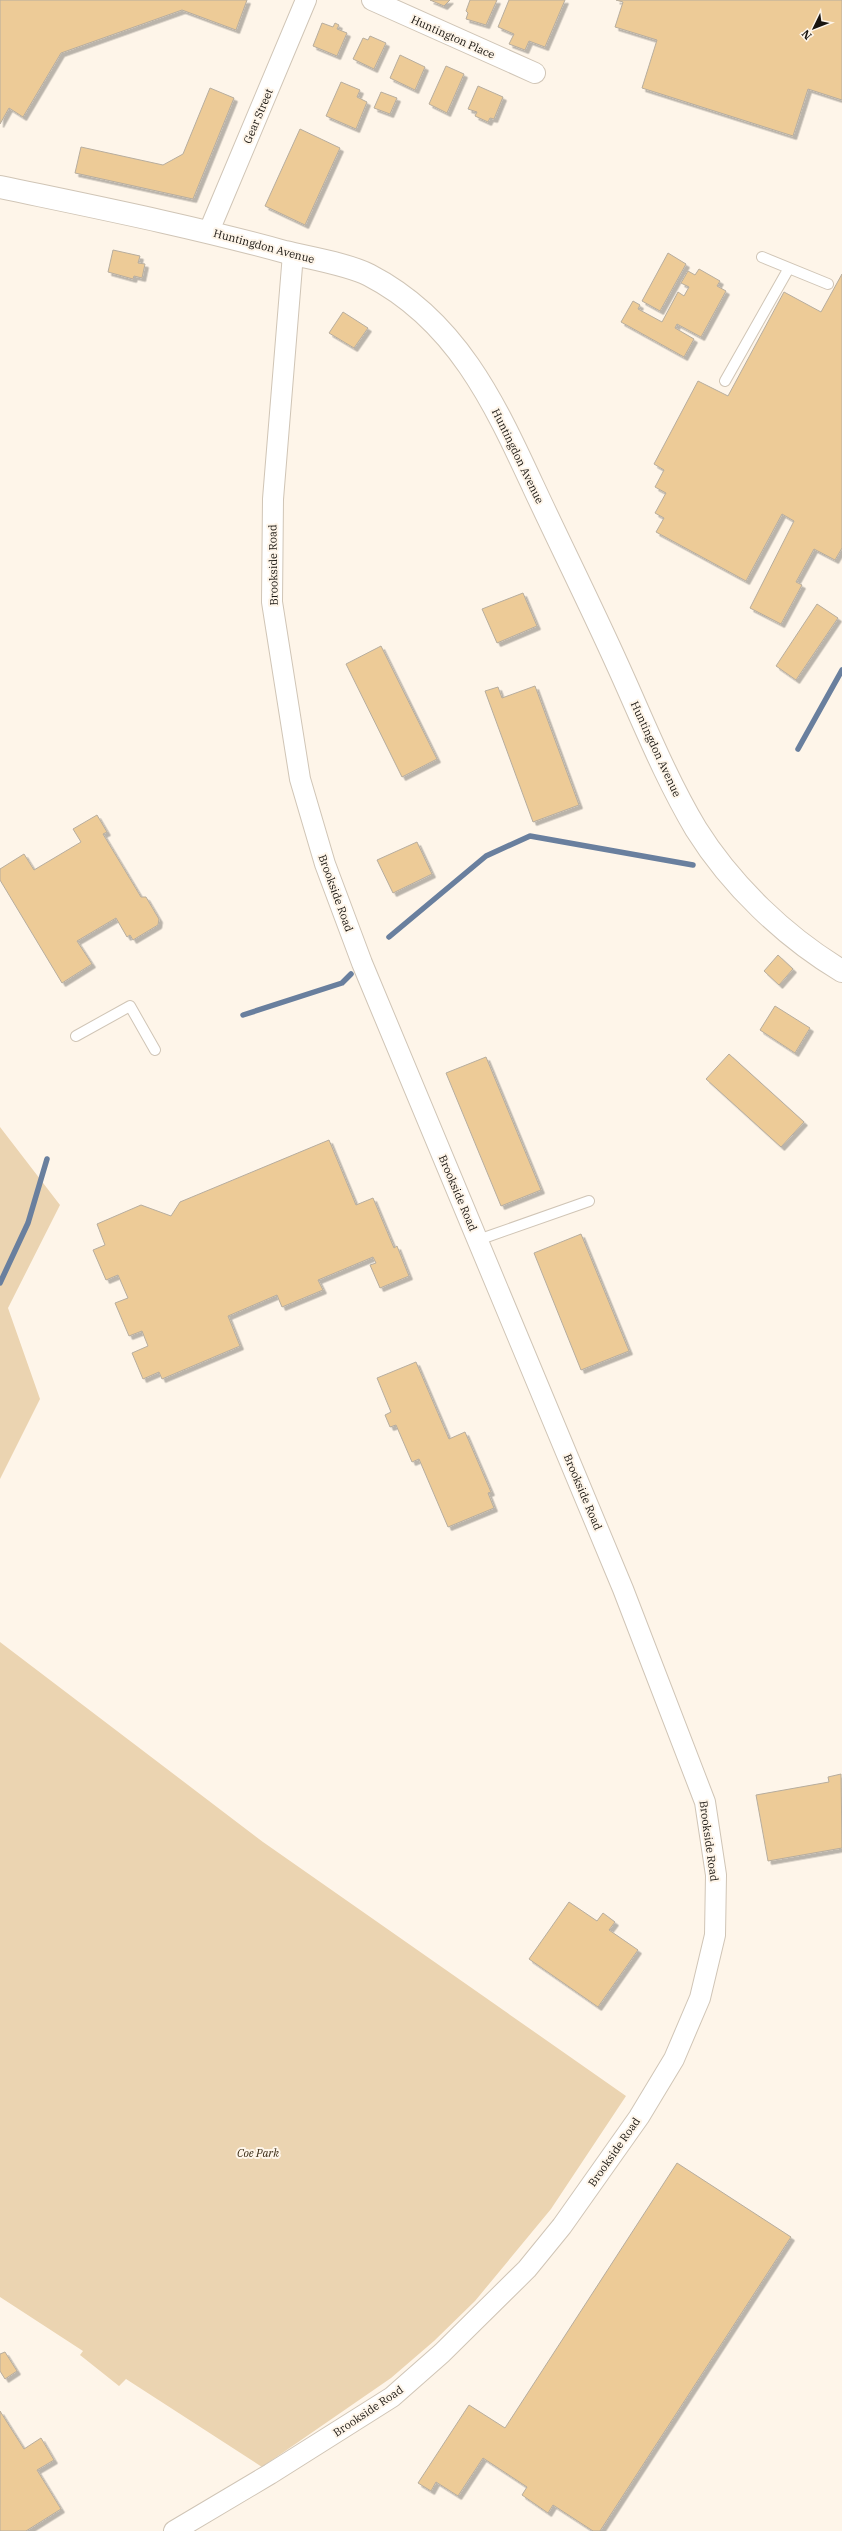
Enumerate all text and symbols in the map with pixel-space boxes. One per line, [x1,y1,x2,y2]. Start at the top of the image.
north arrow [794,8,834,48]
street label: Huntington Place [409,12,497,62]
text: N [798,27,815,43]
street label: Gear Street [240,86,276,146]
street label: Huntingdon Avenue [212,226,316,266]
street label: Huntingdon Avenue [489,406,547,506]
street label: Brookside Road [265,524,281,606]
street label: Huntingdon Avenue [628,699,684,799]
street label: Brookside Road [316,852,357,934]
street label: Brookside Road [436,1153,480,1233]
street label: Brookside Road [561,1452,605,1532]
street label: Brookside Road [696,1800,722,1883]
street label: Brookside Road [585,2114,643,2189]
park label: Coe Park [237,2146,279,2160]
street label: Brookside Road [330,2382,406,2440]

